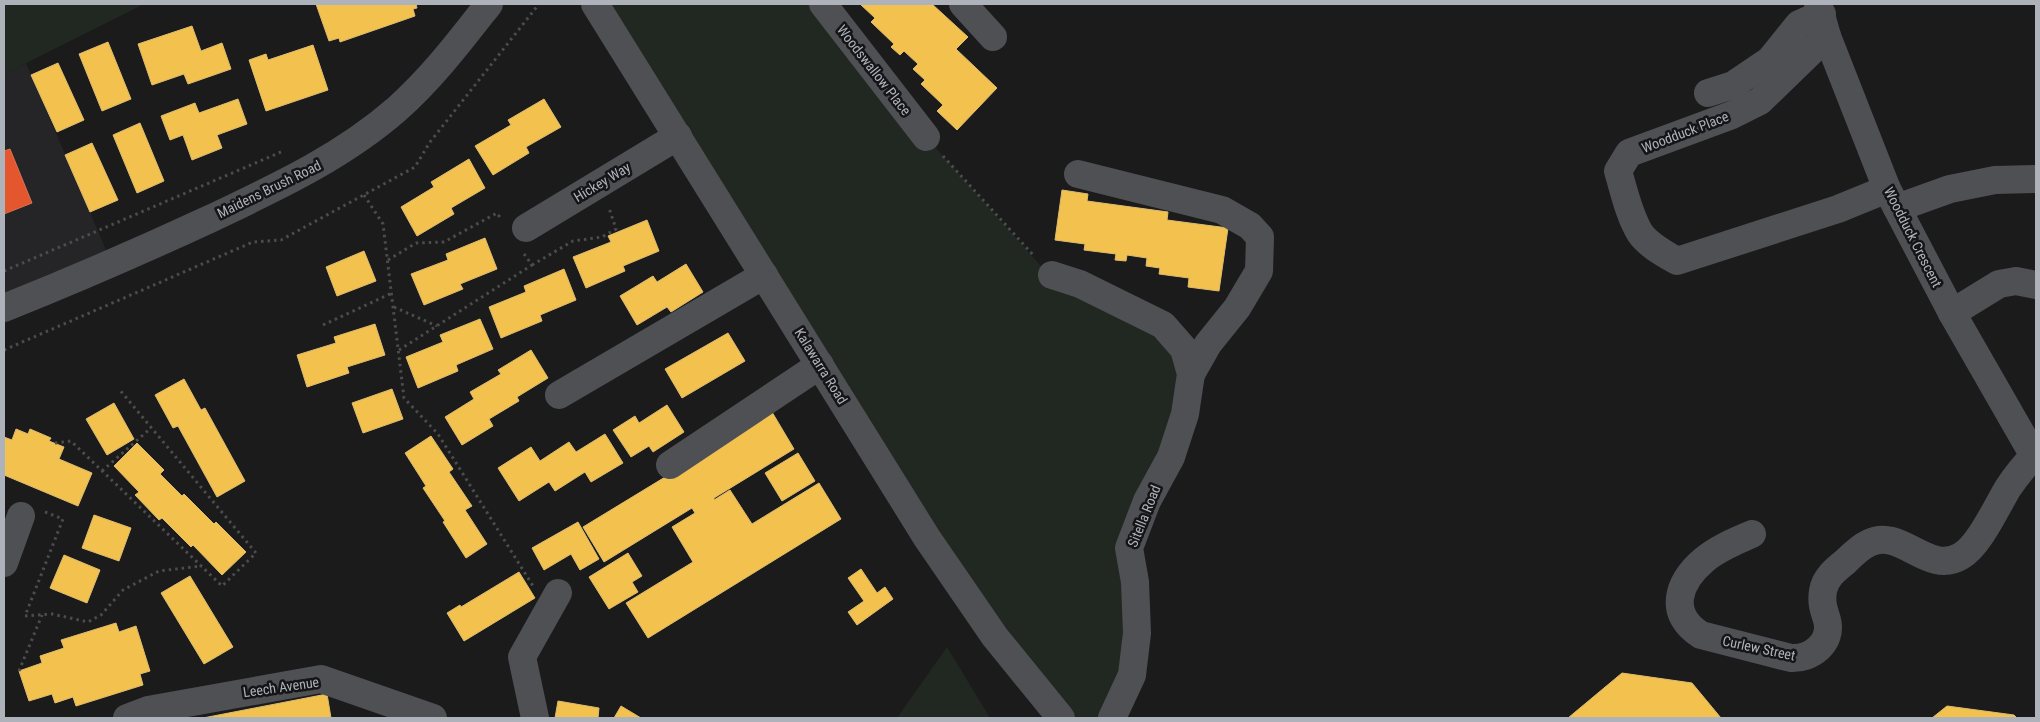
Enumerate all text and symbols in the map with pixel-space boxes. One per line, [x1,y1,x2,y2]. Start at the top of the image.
street label: Woodswallow Place [834,22,914,119]
street label: Woodduck Place [1639,108,1731,156]
street label: Maidens Brush Road [214,157,324,221]
street label: Hickey Way [571,159,633,205]
street label: Woodduck Crescent [1881,184,1945,290]
street label: Kalawarra Road [791,325,851,407]
street label: Sitella Road [1124,483,1164,549]
street label: Curlew Street [1721,632,1797,664]
street label: Leech Avenue [242,674,320,700]

